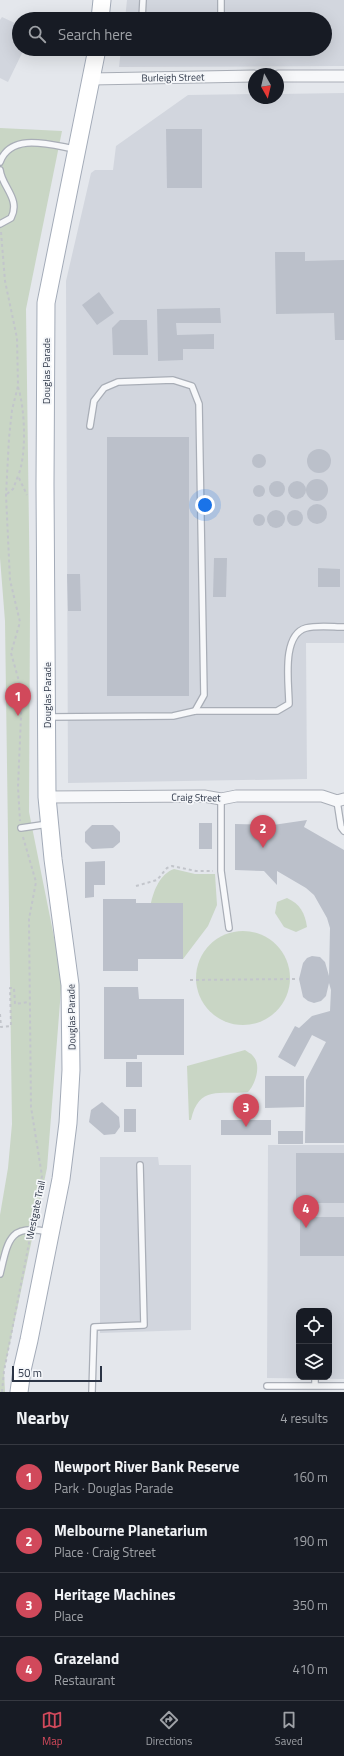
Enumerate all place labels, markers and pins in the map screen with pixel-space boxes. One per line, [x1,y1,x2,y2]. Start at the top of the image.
pin: 1 [5,683,31,716]
pin: 2 [250,815,276,848]
pin: 3 [233,1094,259,1127]
pin: 4 [293,1195,319,1228]

